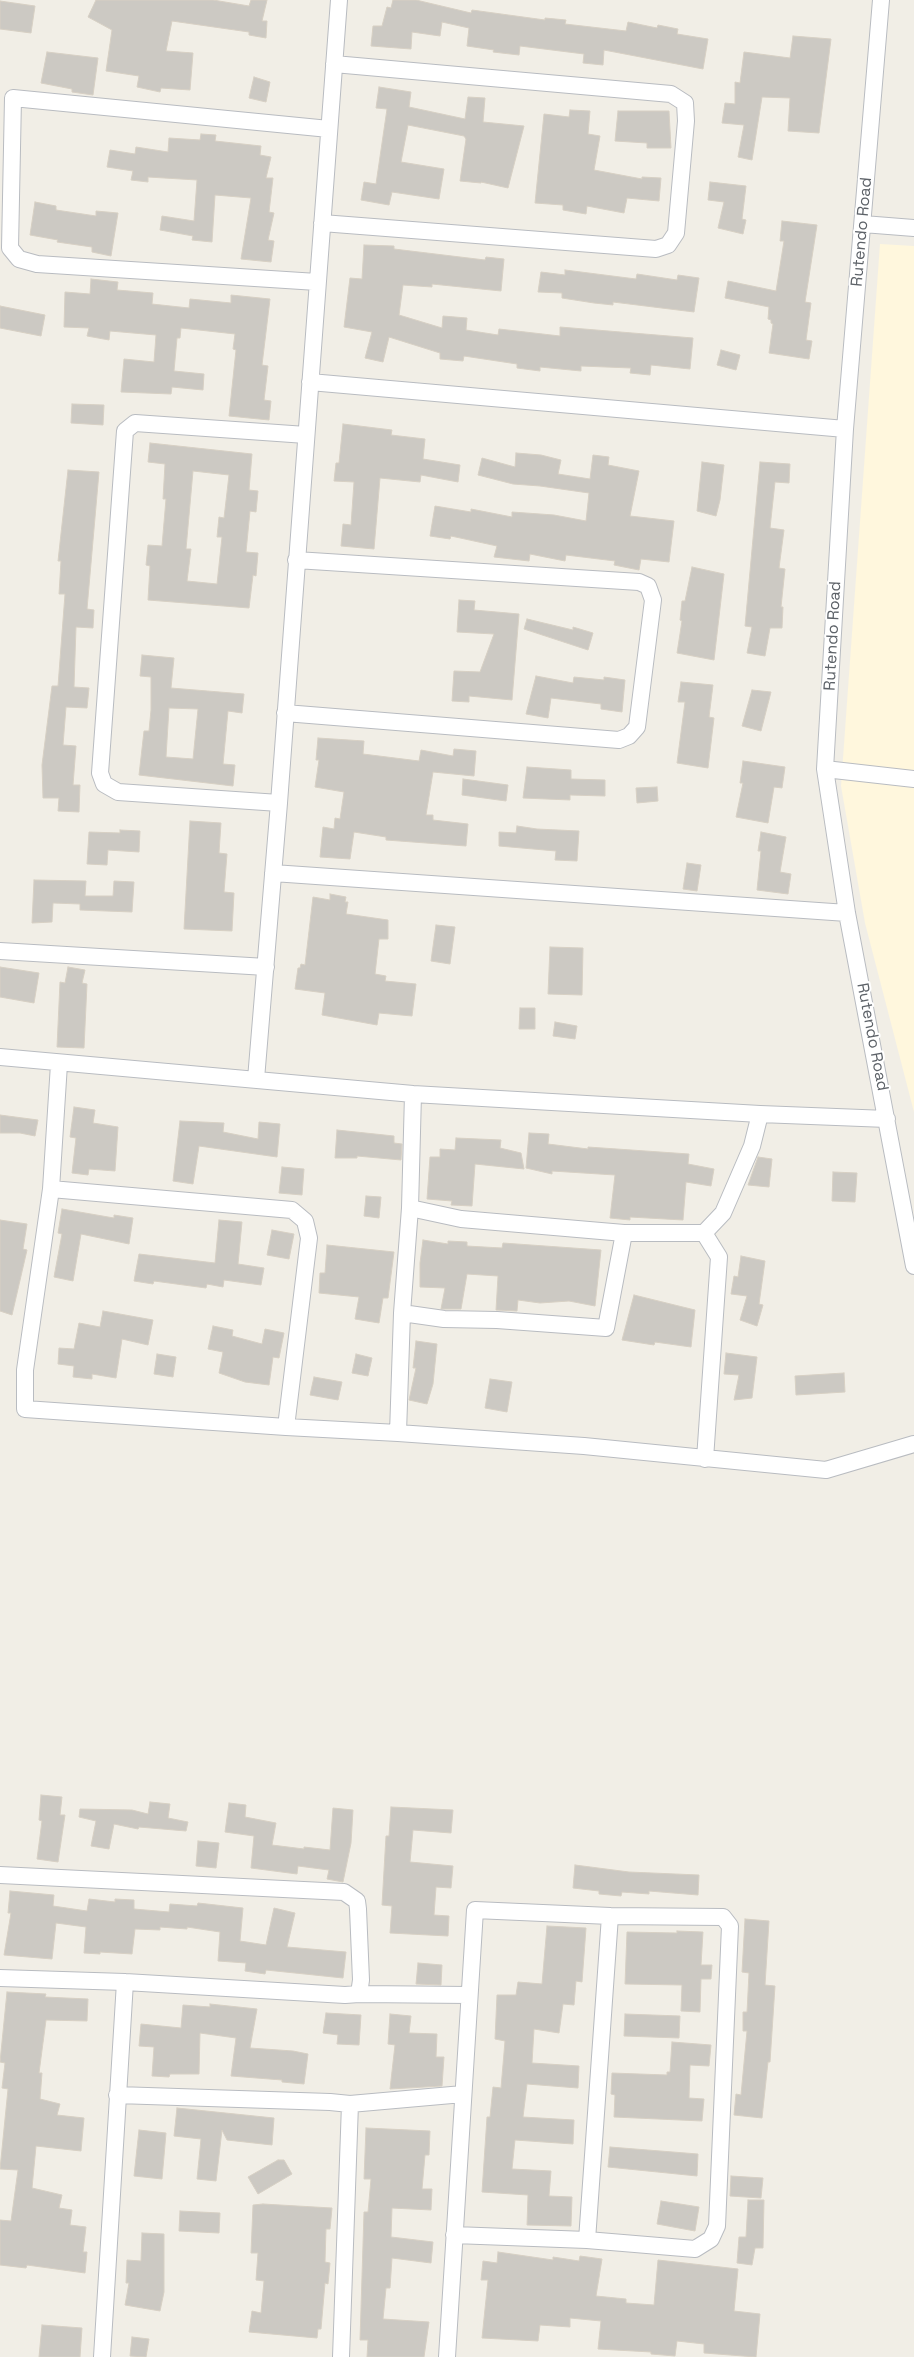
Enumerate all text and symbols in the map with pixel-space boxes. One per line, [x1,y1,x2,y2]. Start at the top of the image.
street label: Rutendo Road [848,176,876,288]
street label: Rutendo Road [821,581,845,691]
street label: Rutendo Road [852,981,892,1093]

